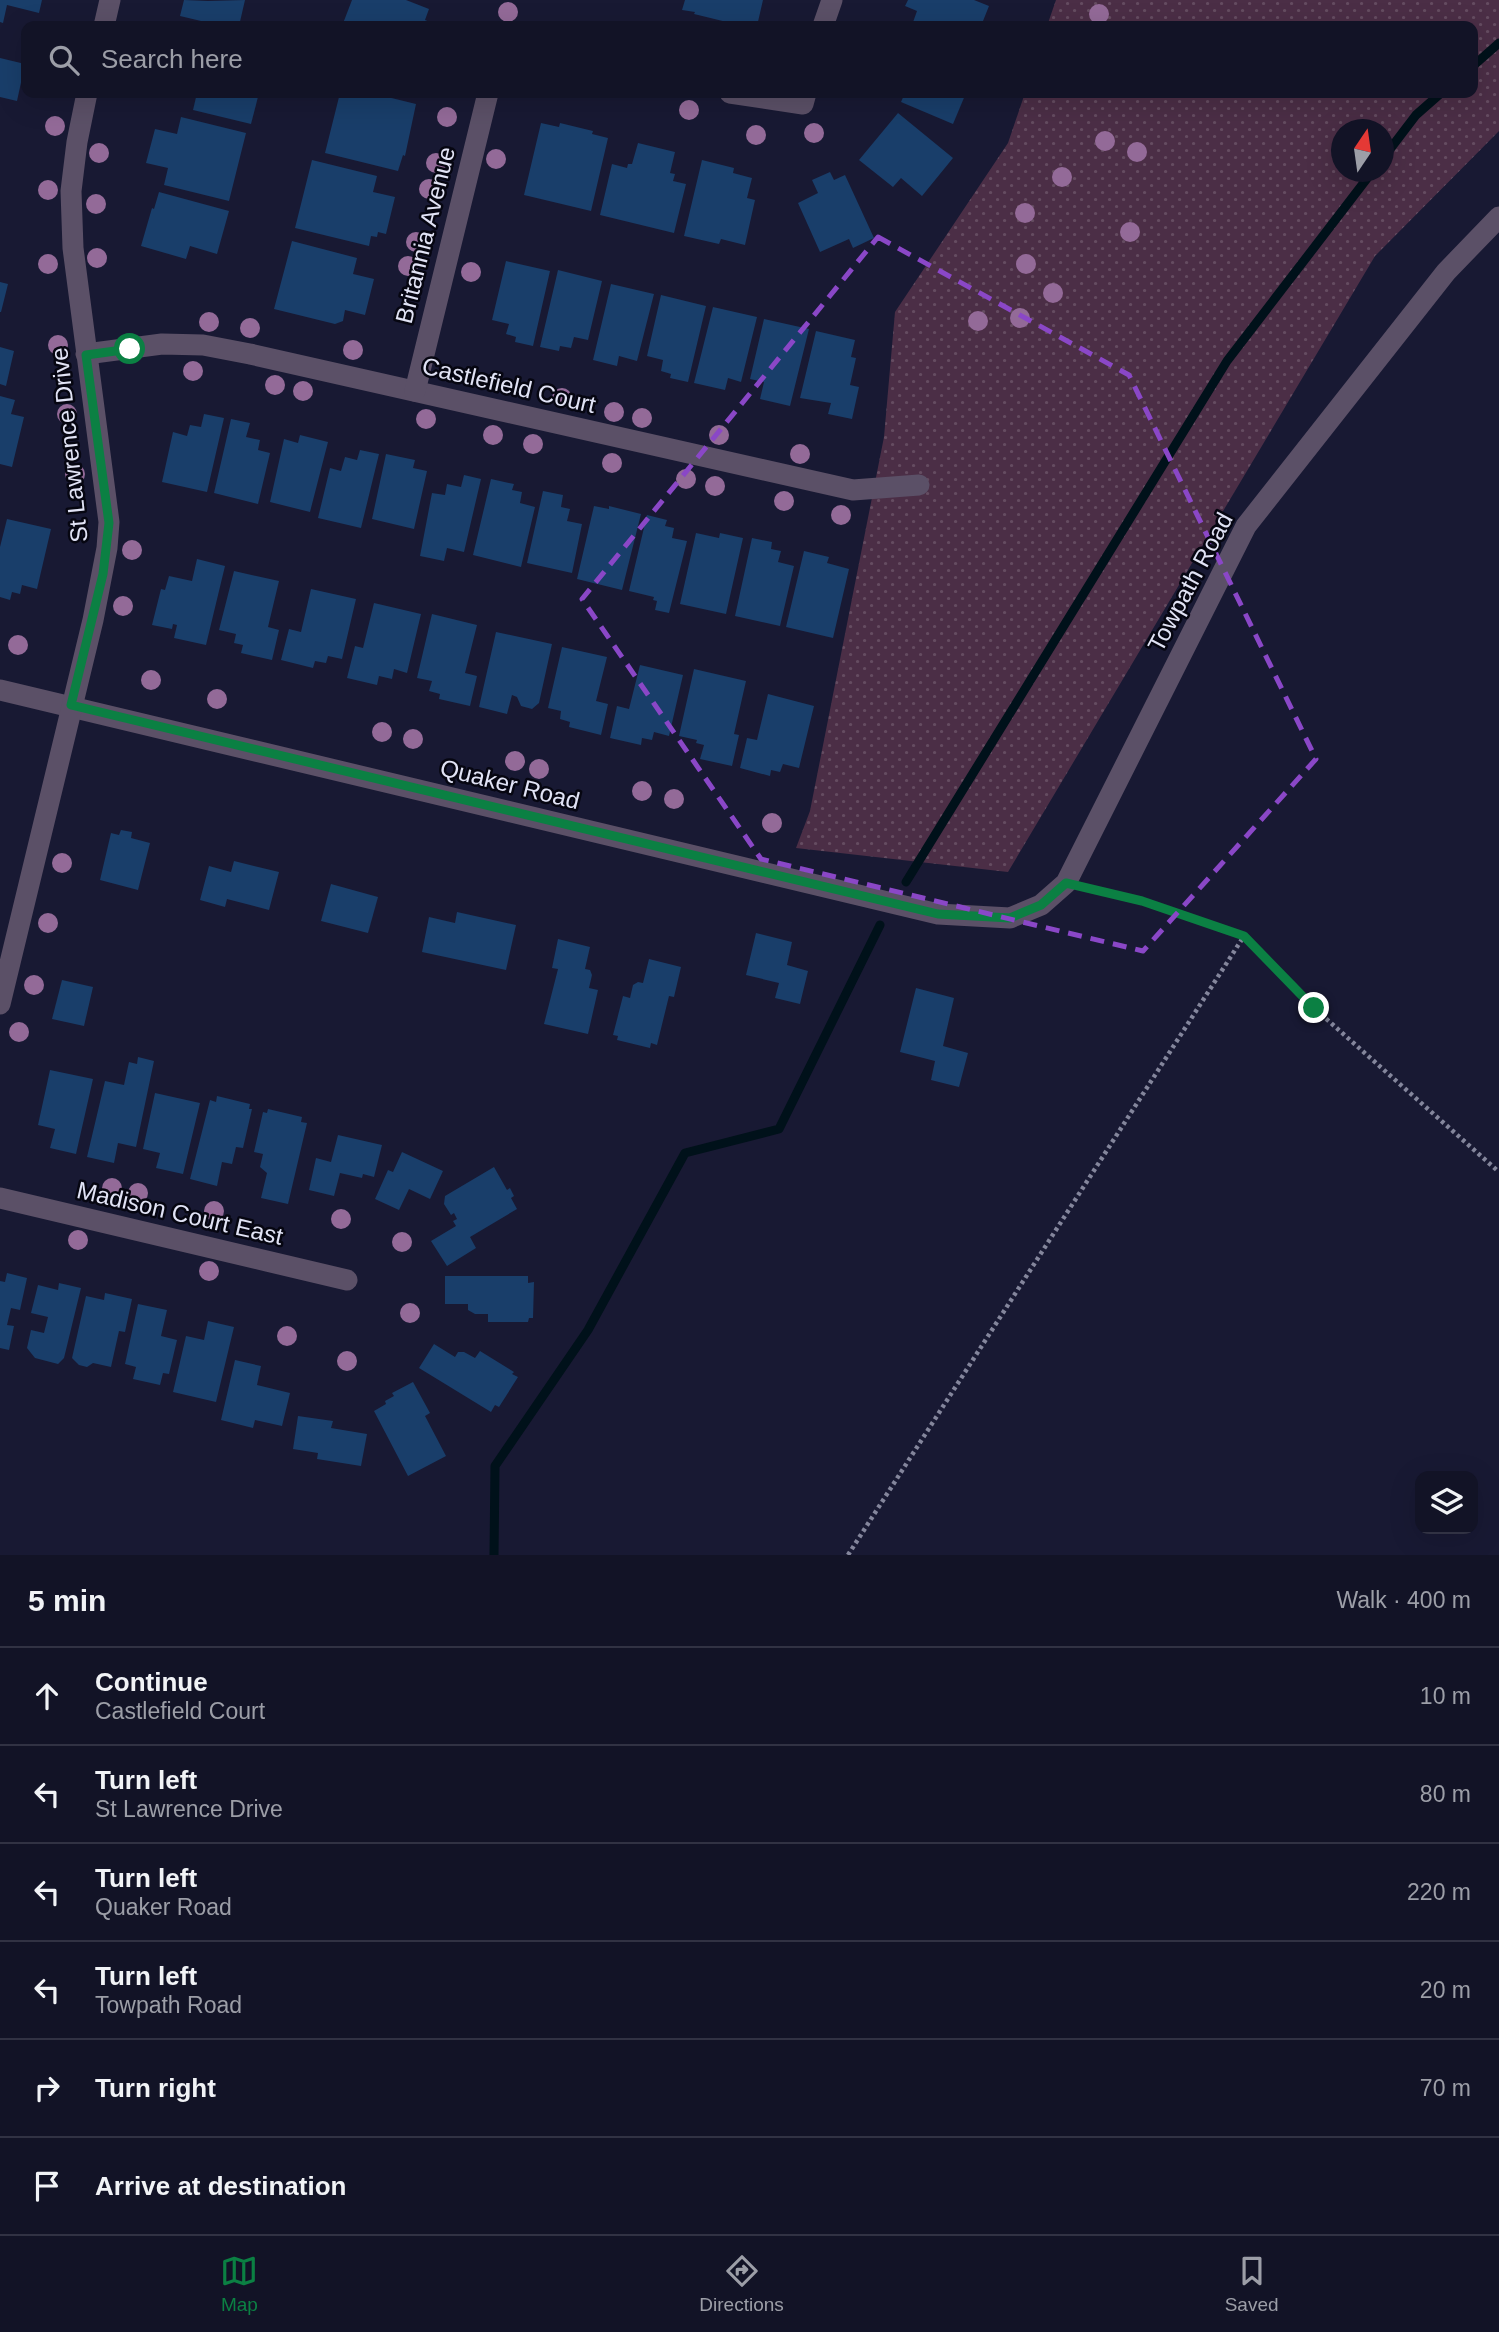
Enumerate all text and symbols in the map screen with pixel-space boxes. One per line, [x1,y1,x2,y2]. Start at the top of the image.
search box [21,21,1478,98]
icon: search [45,41,83,79]
text: Search here [101,44,243,74]
north arrow [1331,119,1394,182]
street label: Britannia Avenue [390,144,460,326]
route start [114,333,145,364]
street label: St Lawrence Drive [45,346,93,544]
street label: Castlefield Court [420,352,599,418]
street label: Towpath Road [1142,508,1238,656]
street label: Quaker Road [437,754,583,814]
route end [1298,992,1329,1023]
street label: Madison Court East [74,1176,286,1250]
map controls [1415,1471,1478,1534]
button: layers [1415,1471,1478,1534]
text: 5 min [28,1584,106,1617]
text: Walk · 400 m [1336,1587,1471,1613]
text: Continue [95,1667,208,1697]
icon: ahead [28,1677,66,1715]
text: 10 m [1420,1683,1471,1709]
text: Castlefield Court [95,1698,265,1724]
text: Turn left [95,1765,197,1795]
icon: left [28,1775,66,1813]
text: 80 m [1420,1781,1471,1807]
text: St Lawrence Drive [95,1796,283,1822]
text: Turn left [95,1863,197,1893]
icon: left [28,1873,66,1911]
text: 220 m [1407,1879,1471,1905]
text: Quaker Road [95,1894,232,1920]
text: Turn left [95,1961,197,1991]
icon: left [28,1971,66,2009]
text: 20 m [1420,1977,1471,2003]
text: Towpath Road [95,1992,242,2018]
icon: right [28,2069,66,2107]
text: Turn right [95,2073,216,2103]
text: 70 m [1420,2075,1471,2101]
icon: arrive [28,2167,66,2205]
text: Arrive at destination [95,2171,346,2201]
tab: Map [220,2252,258,2316]
tab: Directions [699,2252,784,2316]
tab: Saved [1225,2252,1279,2316]

